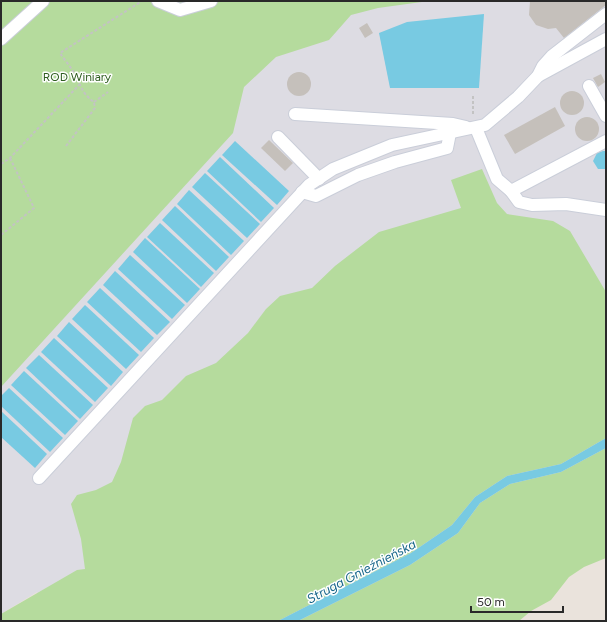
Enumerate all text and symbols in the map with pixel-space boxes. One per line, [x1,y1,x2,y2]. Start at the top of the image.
park label: ROD Winiary [43,70,112,84]
water label: Struga Gnieźnieńska [304,536,419,607]
scale bar [471,588,563,614]
text: 50 m [477,595,505,609]

